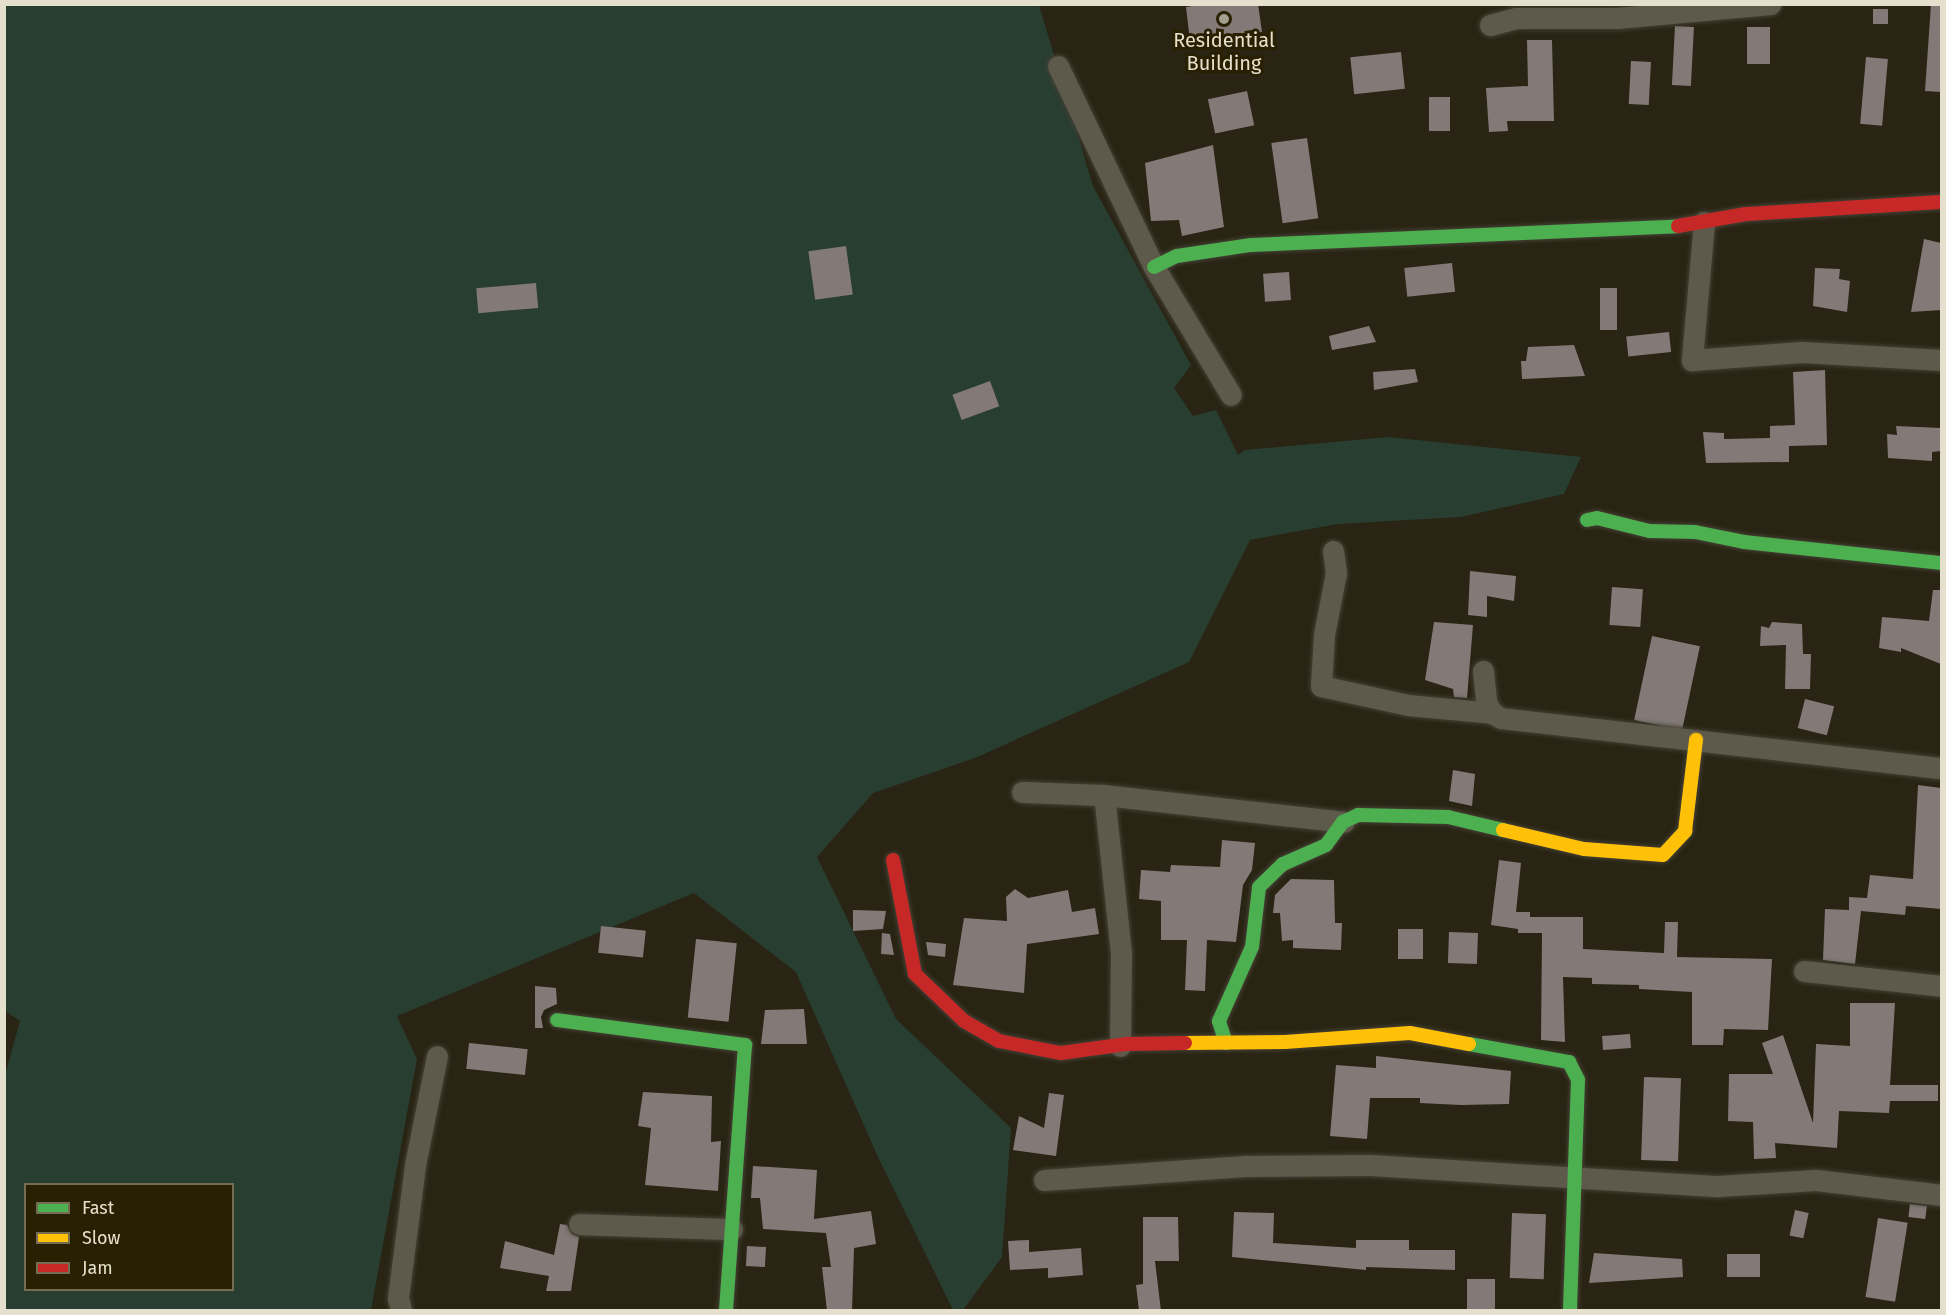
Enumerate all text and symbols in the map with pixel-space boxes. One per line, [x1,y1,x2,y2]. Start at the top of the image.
marker: Residential Building [1217,12,1231,26]
place label: Residential Building [1173,28,1275,75]
legend [24,1183,234,1291]
text: Fast [82,1197,114,1219]
text: Slow [82,1227,120,1249]
text: Jam [82,1257,113,1279]

